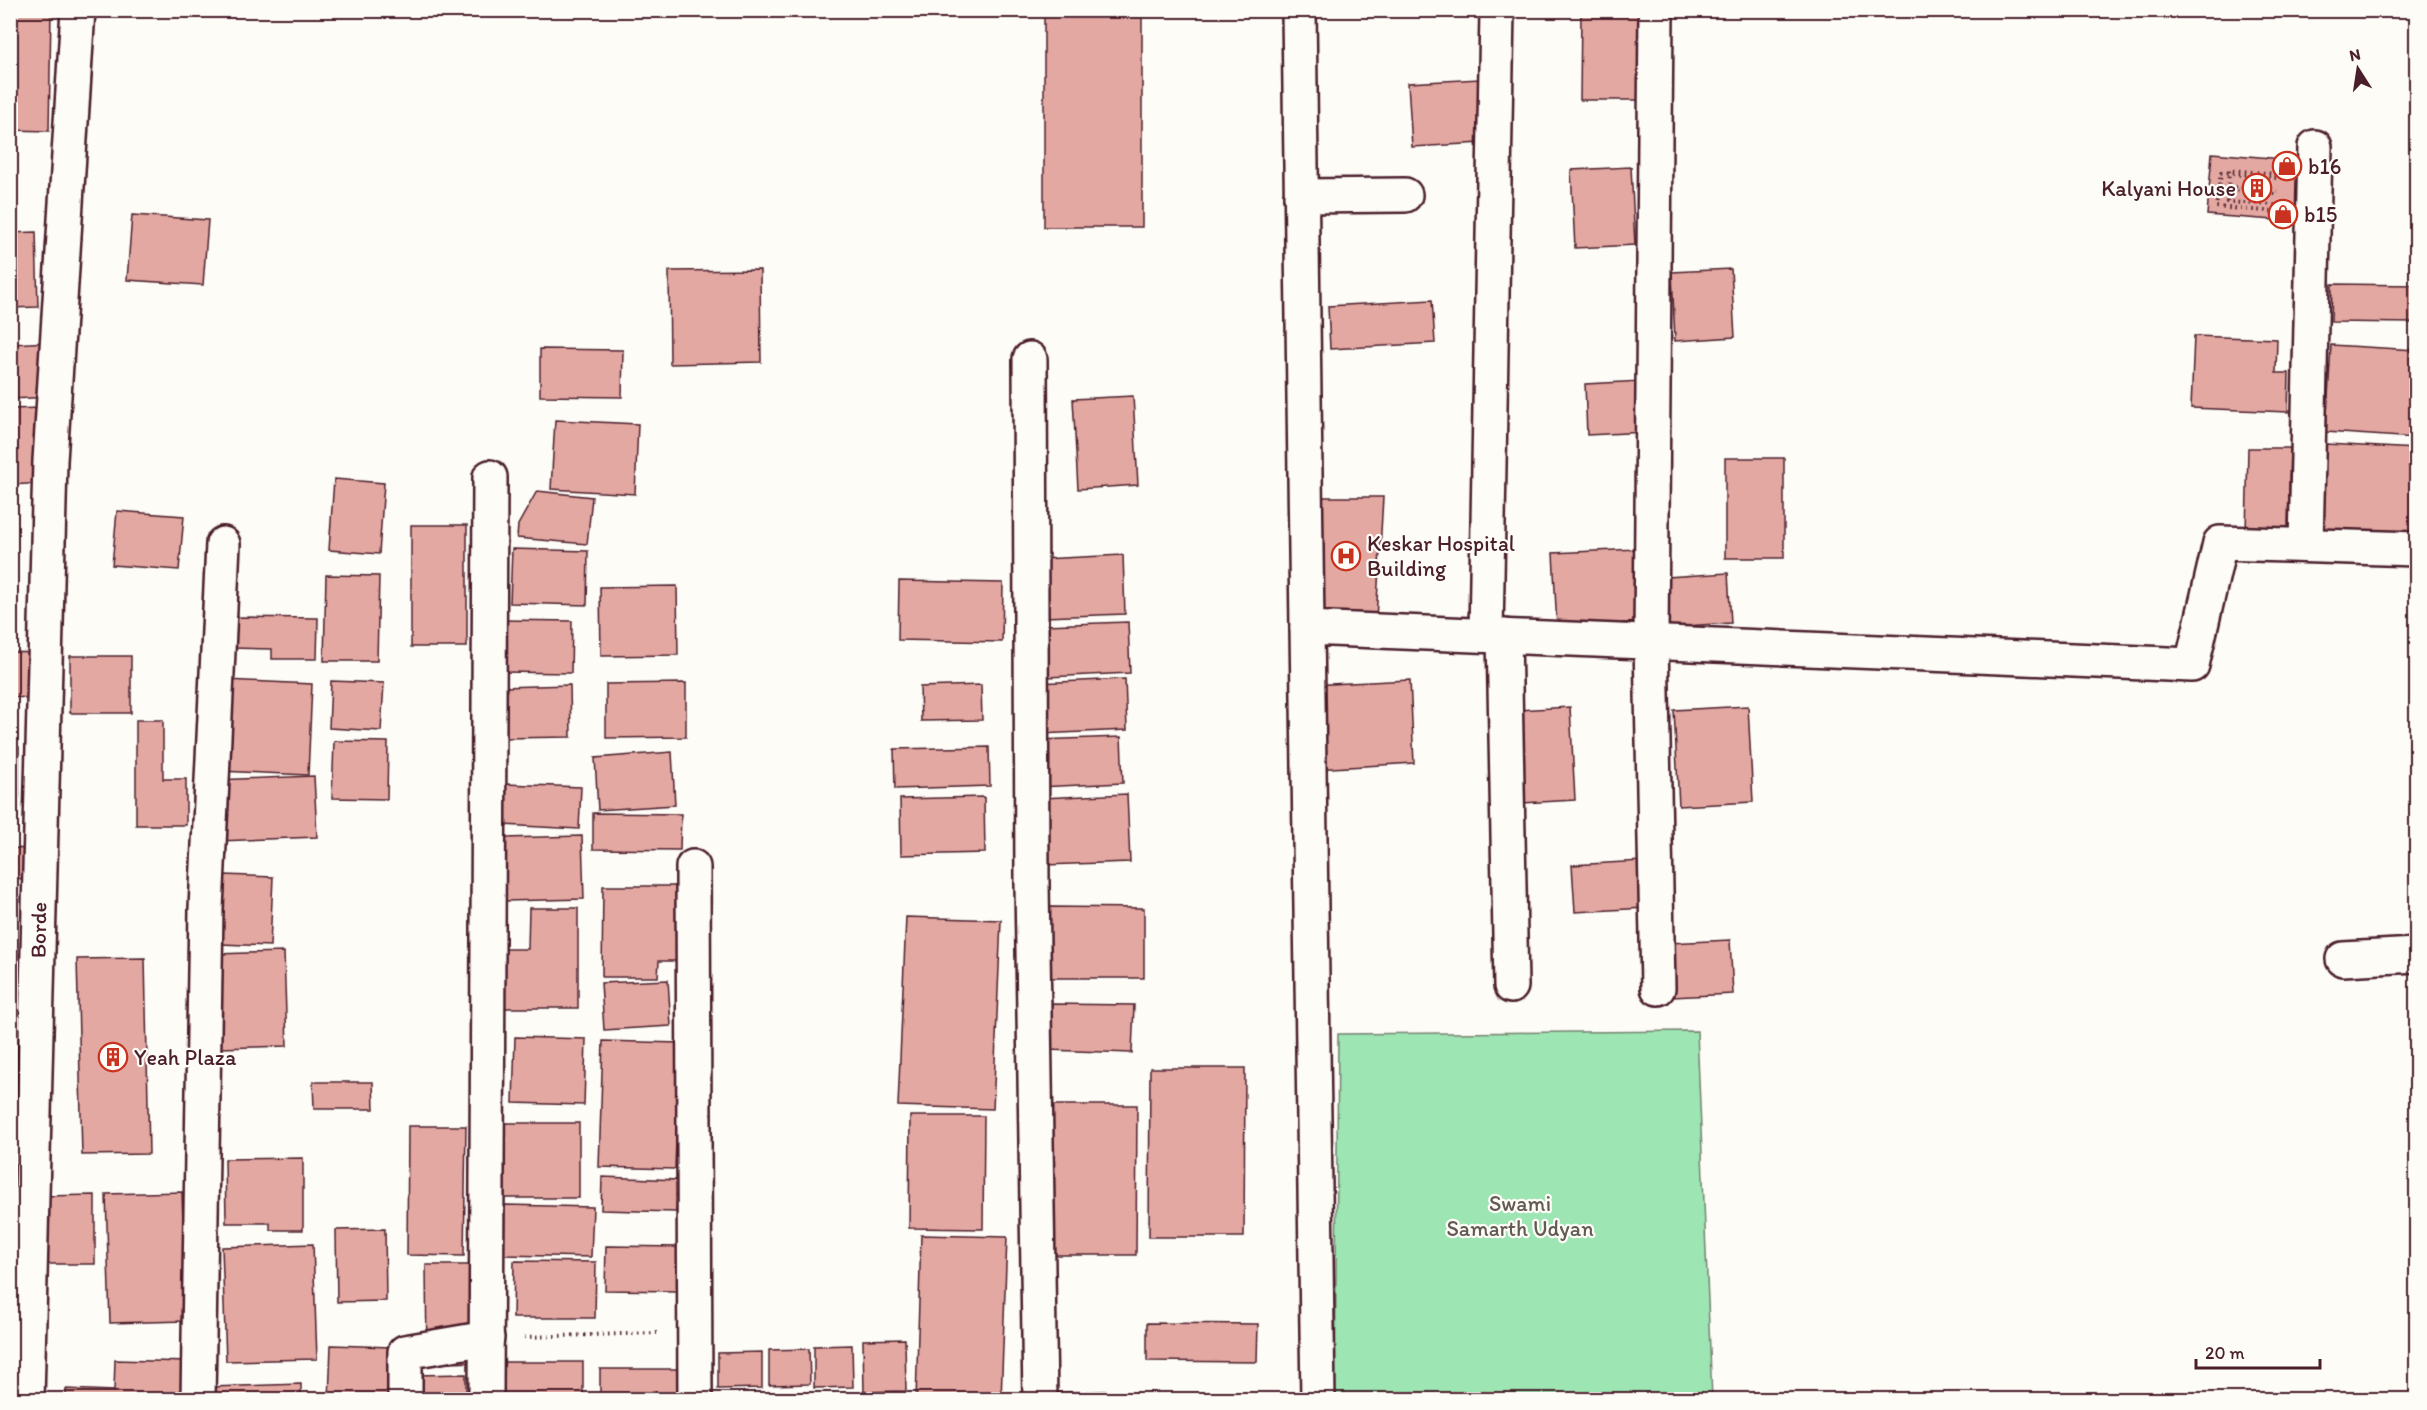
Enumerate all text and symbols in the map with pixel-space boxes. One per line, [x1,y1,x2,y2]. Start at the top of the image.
north arrow [2328,39,2388,99]
text: N [2348,44,2362,65]
shop icon: b16 [2271,150,2303,182]
place label: b16 [2308,153,2341,180]
building icon: Kalyani House [2241,172,2273,204]
place label: Kalyani House [2101,175,2236,202]
shop icon: b15 [2267,198,2299,230]
place label: b15 [2304,201,2337,228]
place label: Keskar Hospital Building [1367,530,1515,582]
hospital icon: Keskar Hospital Building [1330,540,1362,572]
street label: Borde [25,902,52,958]
building icon: Yeah Plaza [97,1041,129,1073]
place label: Yeah Plaza [134,1044,237,1071]
park label: Swami Samarth Udyan [1446,1190,1594,1242]
scale bar [2196,1332,2320,1370]
text: 20 m [2205,1342,2245,1364]

